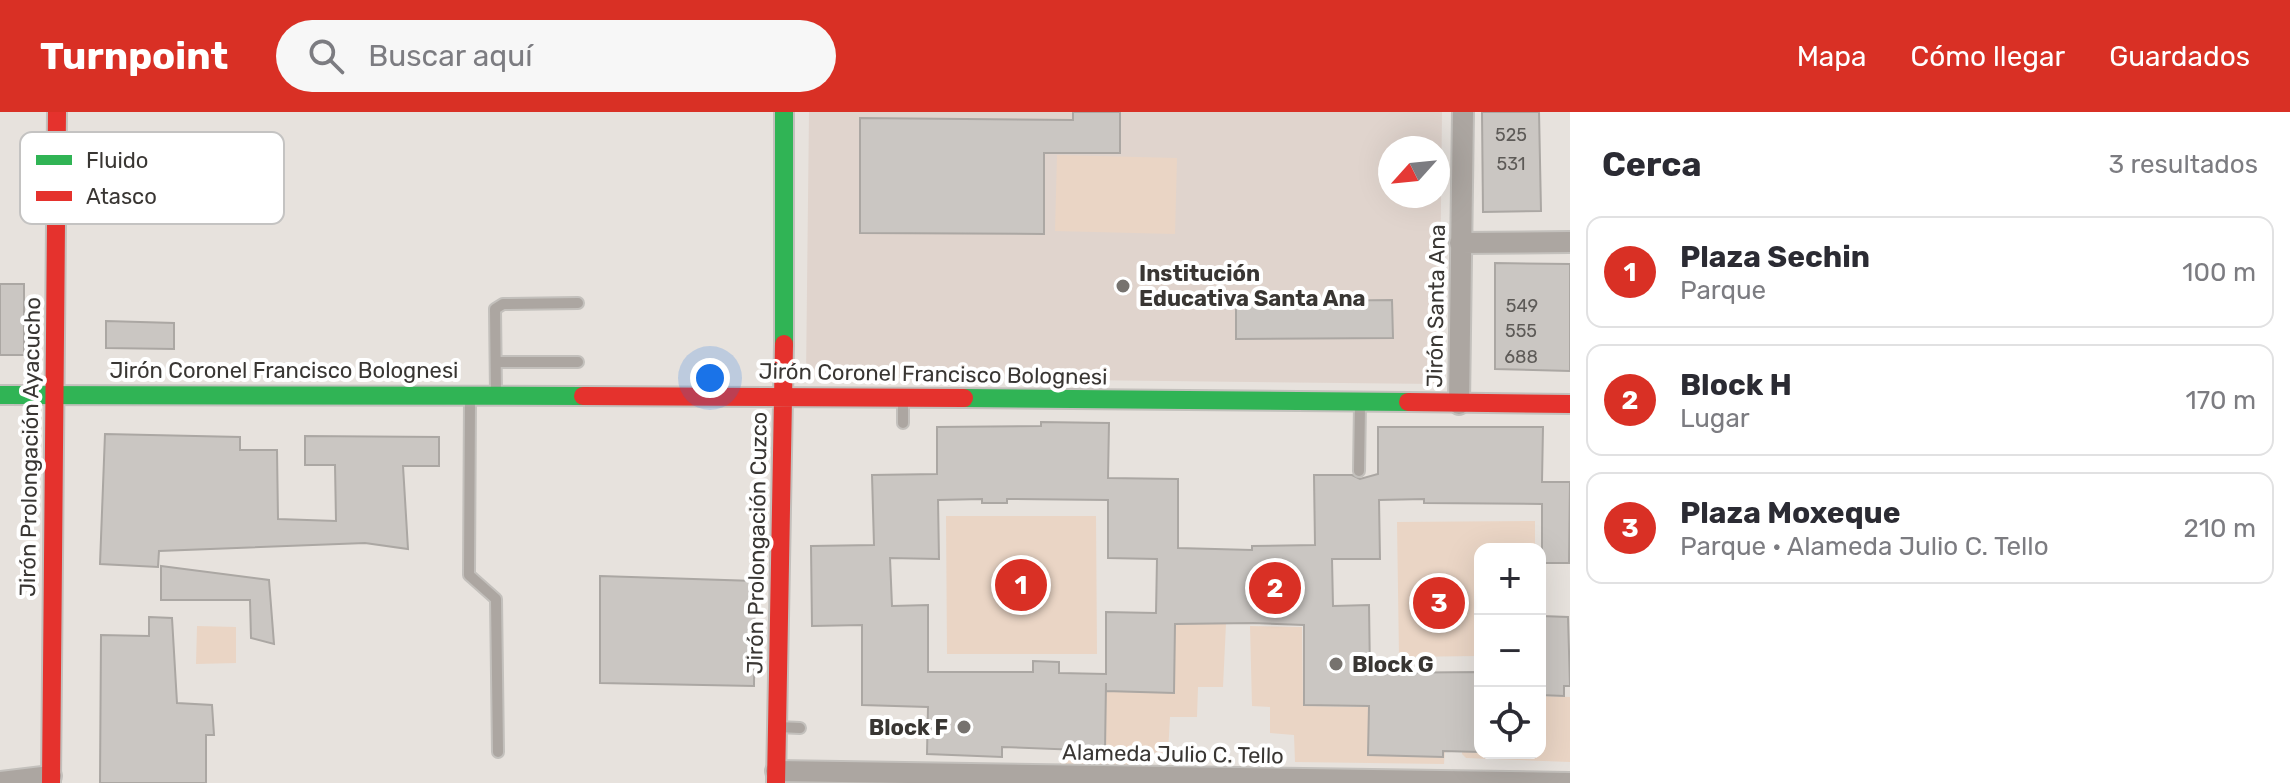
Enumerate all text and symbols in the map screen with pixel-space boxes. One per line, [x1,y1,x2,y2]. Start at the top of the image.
search box [276,20,836,92]
text: Turnpoint [40,33,228,79]
icon: search [304,34,348,78]
text: Buscar aquí [368,38,533,74]
text: Mapa [1797,40,1866,73]
text: Cómo llegar [1910,40,2065,73]
text: Guardados [2109,40,2250,73]
house number: 525 [1495,124,1527,146]
legend [20,132,284,224]
north arrow [1378,136,1450,208]
text: Cerca [1602,144,1701,185]
text: Fluido [86,147,148,174]
text: 3 resultados [2108,149,2258,180]
house number: 531 [1497,153,1525,175]
text: Atasco [86,183,157,210]
street label: Jirón Santa Ana [1421,224,1451,388]
text: Plaza Sechin [1680,239,1870,275]
text: 1 [1624,257,1636,288]
text: 100 m [2182,257,2256,288]
place label: Institución Educativa Santa Ana [1139,260,1366,312]
text: Parque [1680,275,1766,306]
marker: Institución Educativa Santa Ana [1114,277,1132,295]
house number: 549 [1506,295,1538,317]
street label: Jirón Prolongación Ayacucho [14,297,46,597]
house number: 555 [1505,320,1537,342]
house number: 688 [1504,346,1538,368]
street label: Jirón Coronel Francisco Bolognesi [110,357,458,384]
street label: Jirón Coronel Francisco Bolognesi [758,357,1108,391]
your location [690,358,730,398]
text: Block H [1680,367,1792,403]
text: 2 [1622,385,1638,416]
text: 170 m [2186,385,2256,416]
text: Lugar [1680,403,1750,434]
street label: Jirón Prolongación Cuzco [741,411,773,675]
text: Plaza Moxeque [1680,495,1901,531]
text: 3 [1621,513,1639,544]
text: 210 m [2184,513,2256,544]
text: Parque · Alameda Julio C. Tello [1680,531,2049,562]
map controls [1474,543,1546,759]
button: + [1474,543,1546,615]
pin: 1 [995,555,1047,615]
pin: 2 [1249,558,1301,618]
pin: 3 [1413,573,1465,633]
button: − [1474,615,1546,687]
place label: Block G [1352,651,1434,678]
marker: Block G [1327,655,1345,673]
button: locate [1474,687,1546,759]
place label: Block F [869,714,948,741]
marker: Block F [955,718,973,736]
street label: Alameda Julio C. Tello [1062,739,1284,769]

